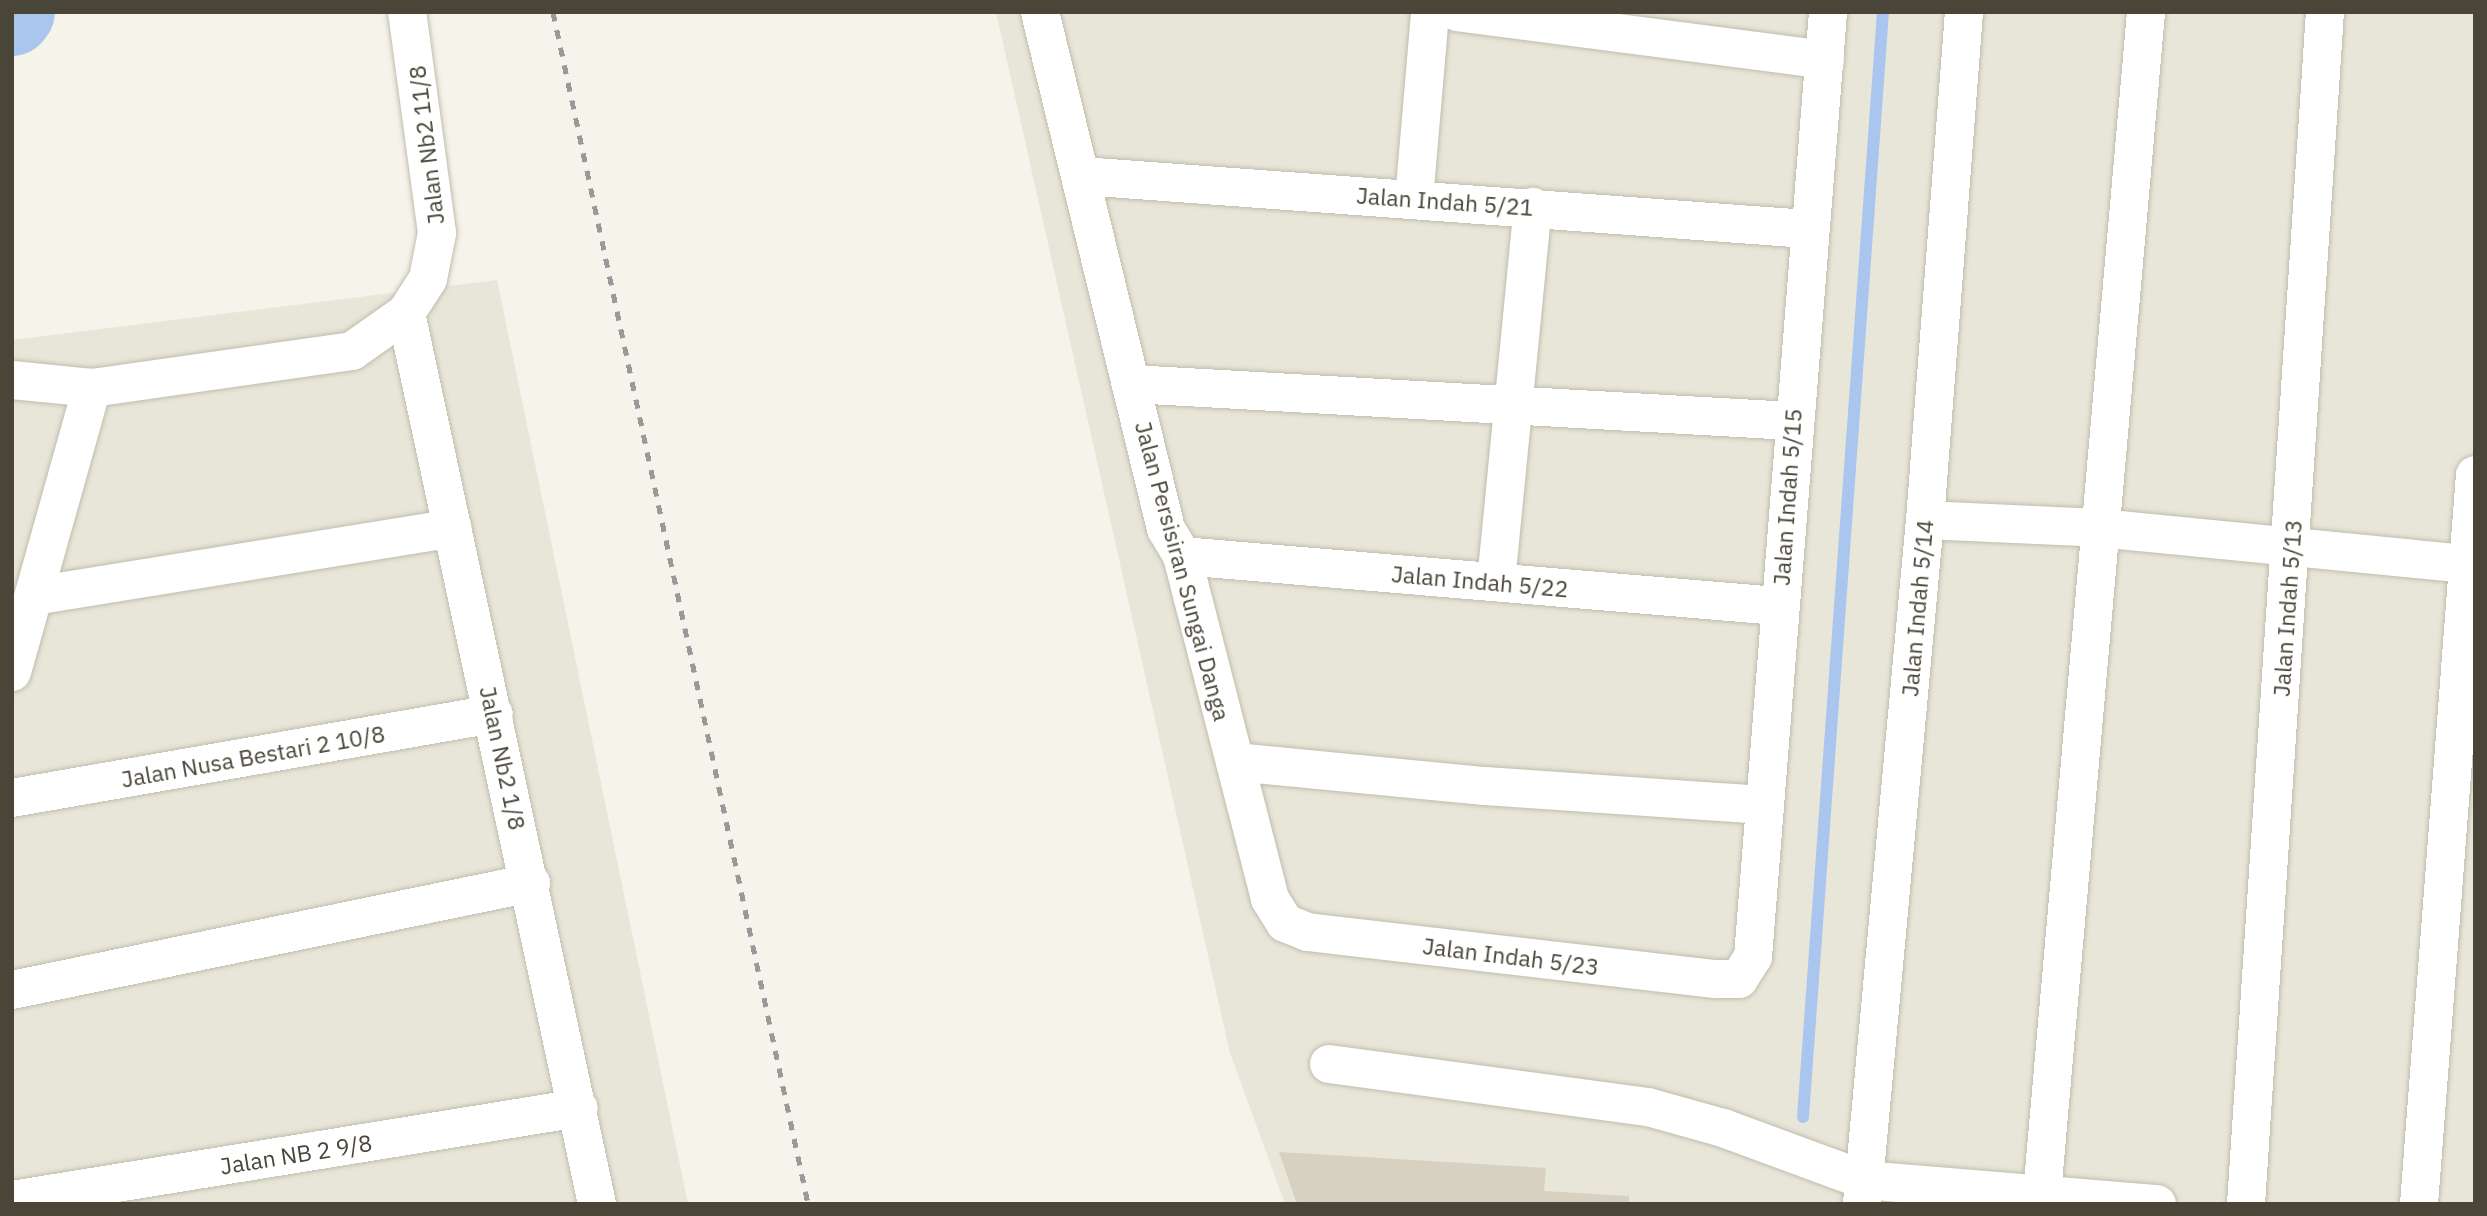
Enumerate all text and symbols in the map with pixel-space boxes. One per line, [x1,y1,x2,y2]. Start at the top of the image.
street label: Jalan Nb2 11/8 [403,64,449,226]
street label: Jalan Indah 5/21 [1355,181,1535,221]
street label: Jalan Indah 5/15 [1767,407,1807,587]
street label: Jalan Persisiran Sungai Danga [1130,418,1236,724]
street label: Jalan Indah 5/14 [1896,518,1938,698]
street label: Jalan Indah 5/13 [2267,518,2307,698]
street label: Jalan Indah 5/22 [1390,560,1570,602]
street label: Jalan Nb2 1/8 [474,684,532,832]
street label: Jalan Nusa Bestari 2 10/8 [119,719,387,793]
street label: Jalan Indah 5/23 [1421,931,1601,981]
street label: Jalan NB 2 9/8 [218,1128,374,1180]

